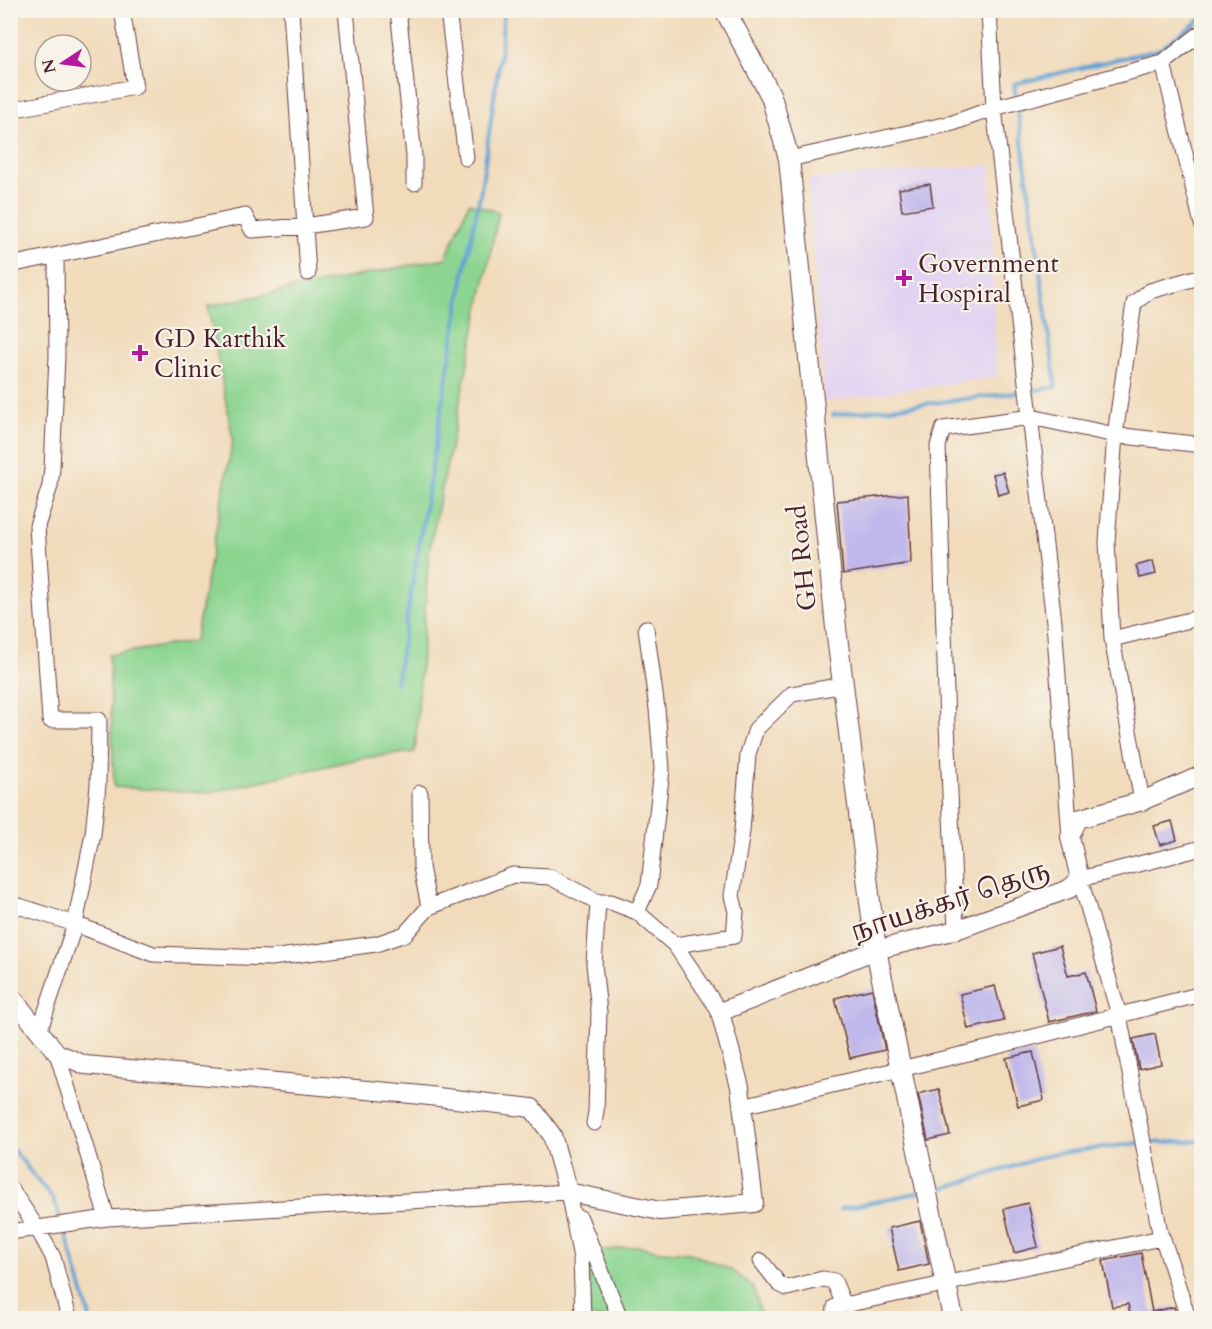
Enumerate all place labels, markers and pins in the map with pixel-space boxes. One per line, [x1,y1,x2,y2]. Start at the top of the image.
place label: Government Hospiral [918,246,1059,311]
marker: Government Hospiral [895,269,913,287]
place label: GD Karthik Clinic [154,321,287,386]
marker: GD Karthik Clinic [131,344,149,362]

